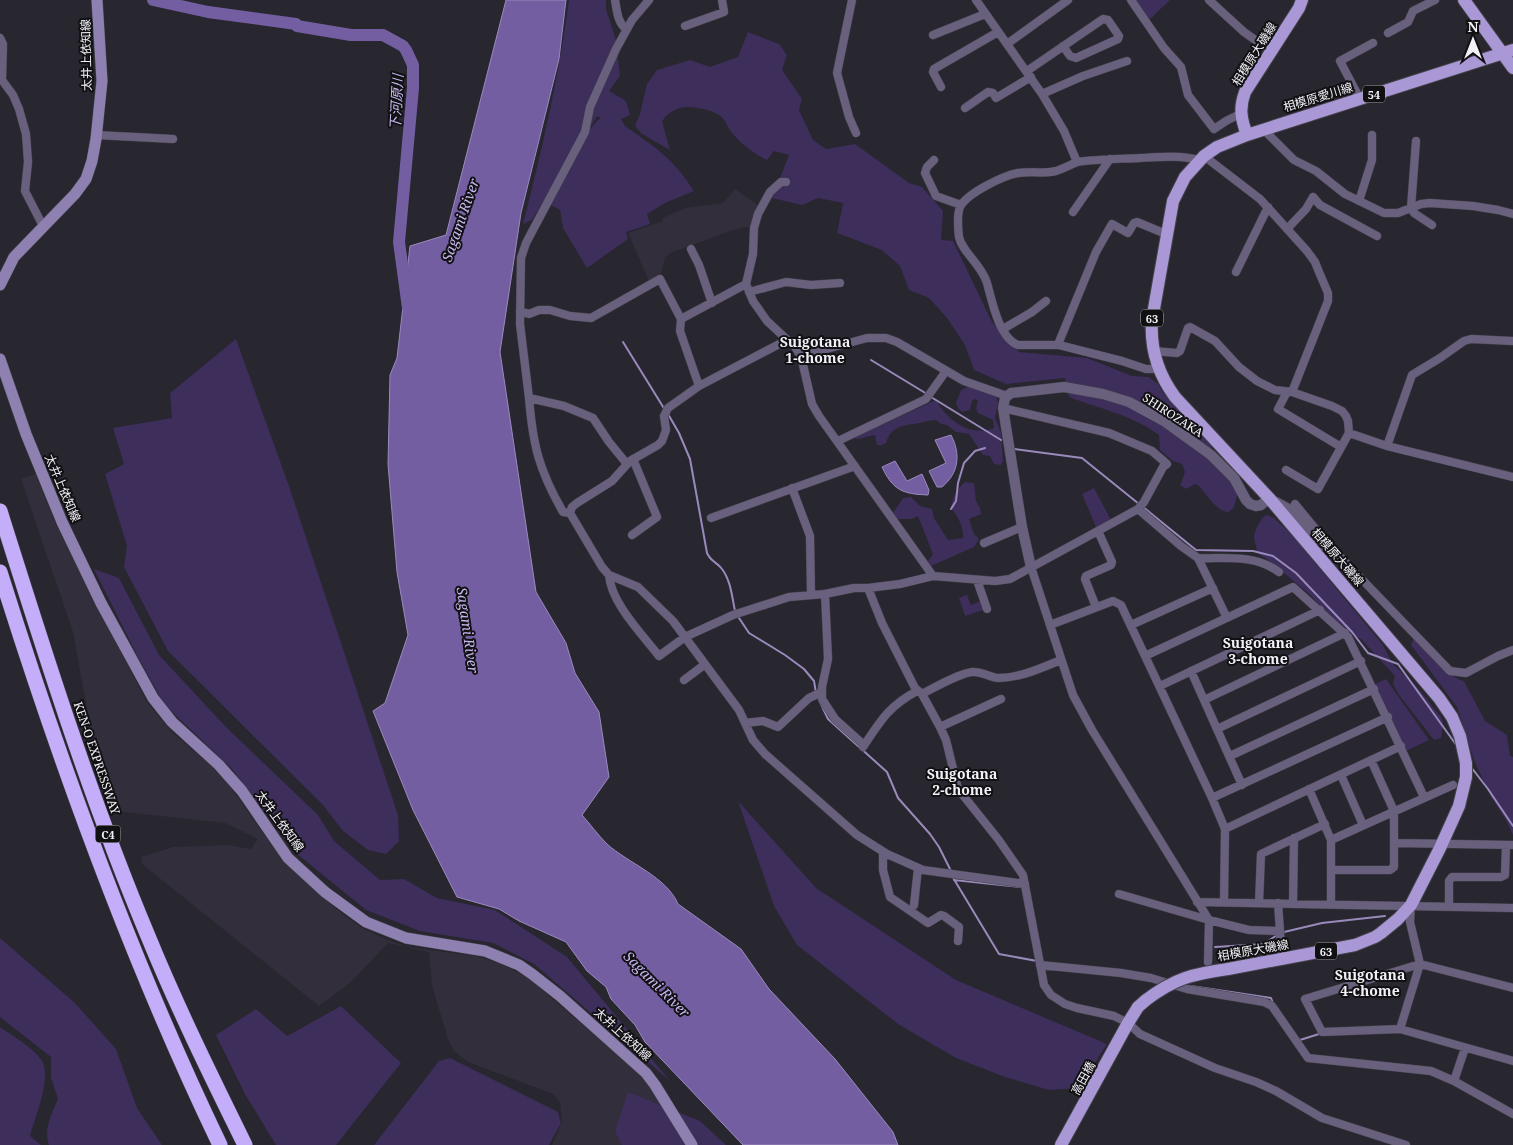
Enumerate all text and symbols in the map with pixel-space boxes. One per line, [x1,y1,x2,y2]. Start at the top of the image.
north arrow [1448,15,1498,65]
text: N [1467,17,1479,36]
street label: 太井上依知線 [77,19,95,91]
street label: 相模原大磯線 [1228,19,1280,89]
water label: 下河原川 [385,72,407,130]
street label: 相模原愛川線 [1281,78,1355,116]
road number: 54 [1363,86,1385,102]
water label: Sagami River [437,176,483,264]
road number: 63 [1141,310,1163,326]
district label: Suigotana 1-chome [780,332,850,367]
street label: SHIROZAKA [1139,389,1207,441]
street label: 太井上依知線 [41,452,85,524]
street label: 相模原大磯線 [1308,524,1368,590]
water label: Sagami River [453,586,483,675]
district label: Suigotana 3-chome [1223,633,1293,668]
street label: KEN-O EXPRESSWAY [70,699,124,817]
district label: Suigotana 2-chome [927,764,997,799]
street label: 太井上依知線 [252,787,308,855]
road number: C4 [96,826,120,842]
street label: 相模原大磯線 [1216,935,1290,965]
road number: 63 [1315,942,1337,959]
water label: Sagami River [620,947,695,1022]
district label: Suigotana 4-chome [1335,965,1405,1000]
street label: 太井上依知線 [591,1004,655,1064]
street label: 高田橋 [1067,1058,1099,1098]

